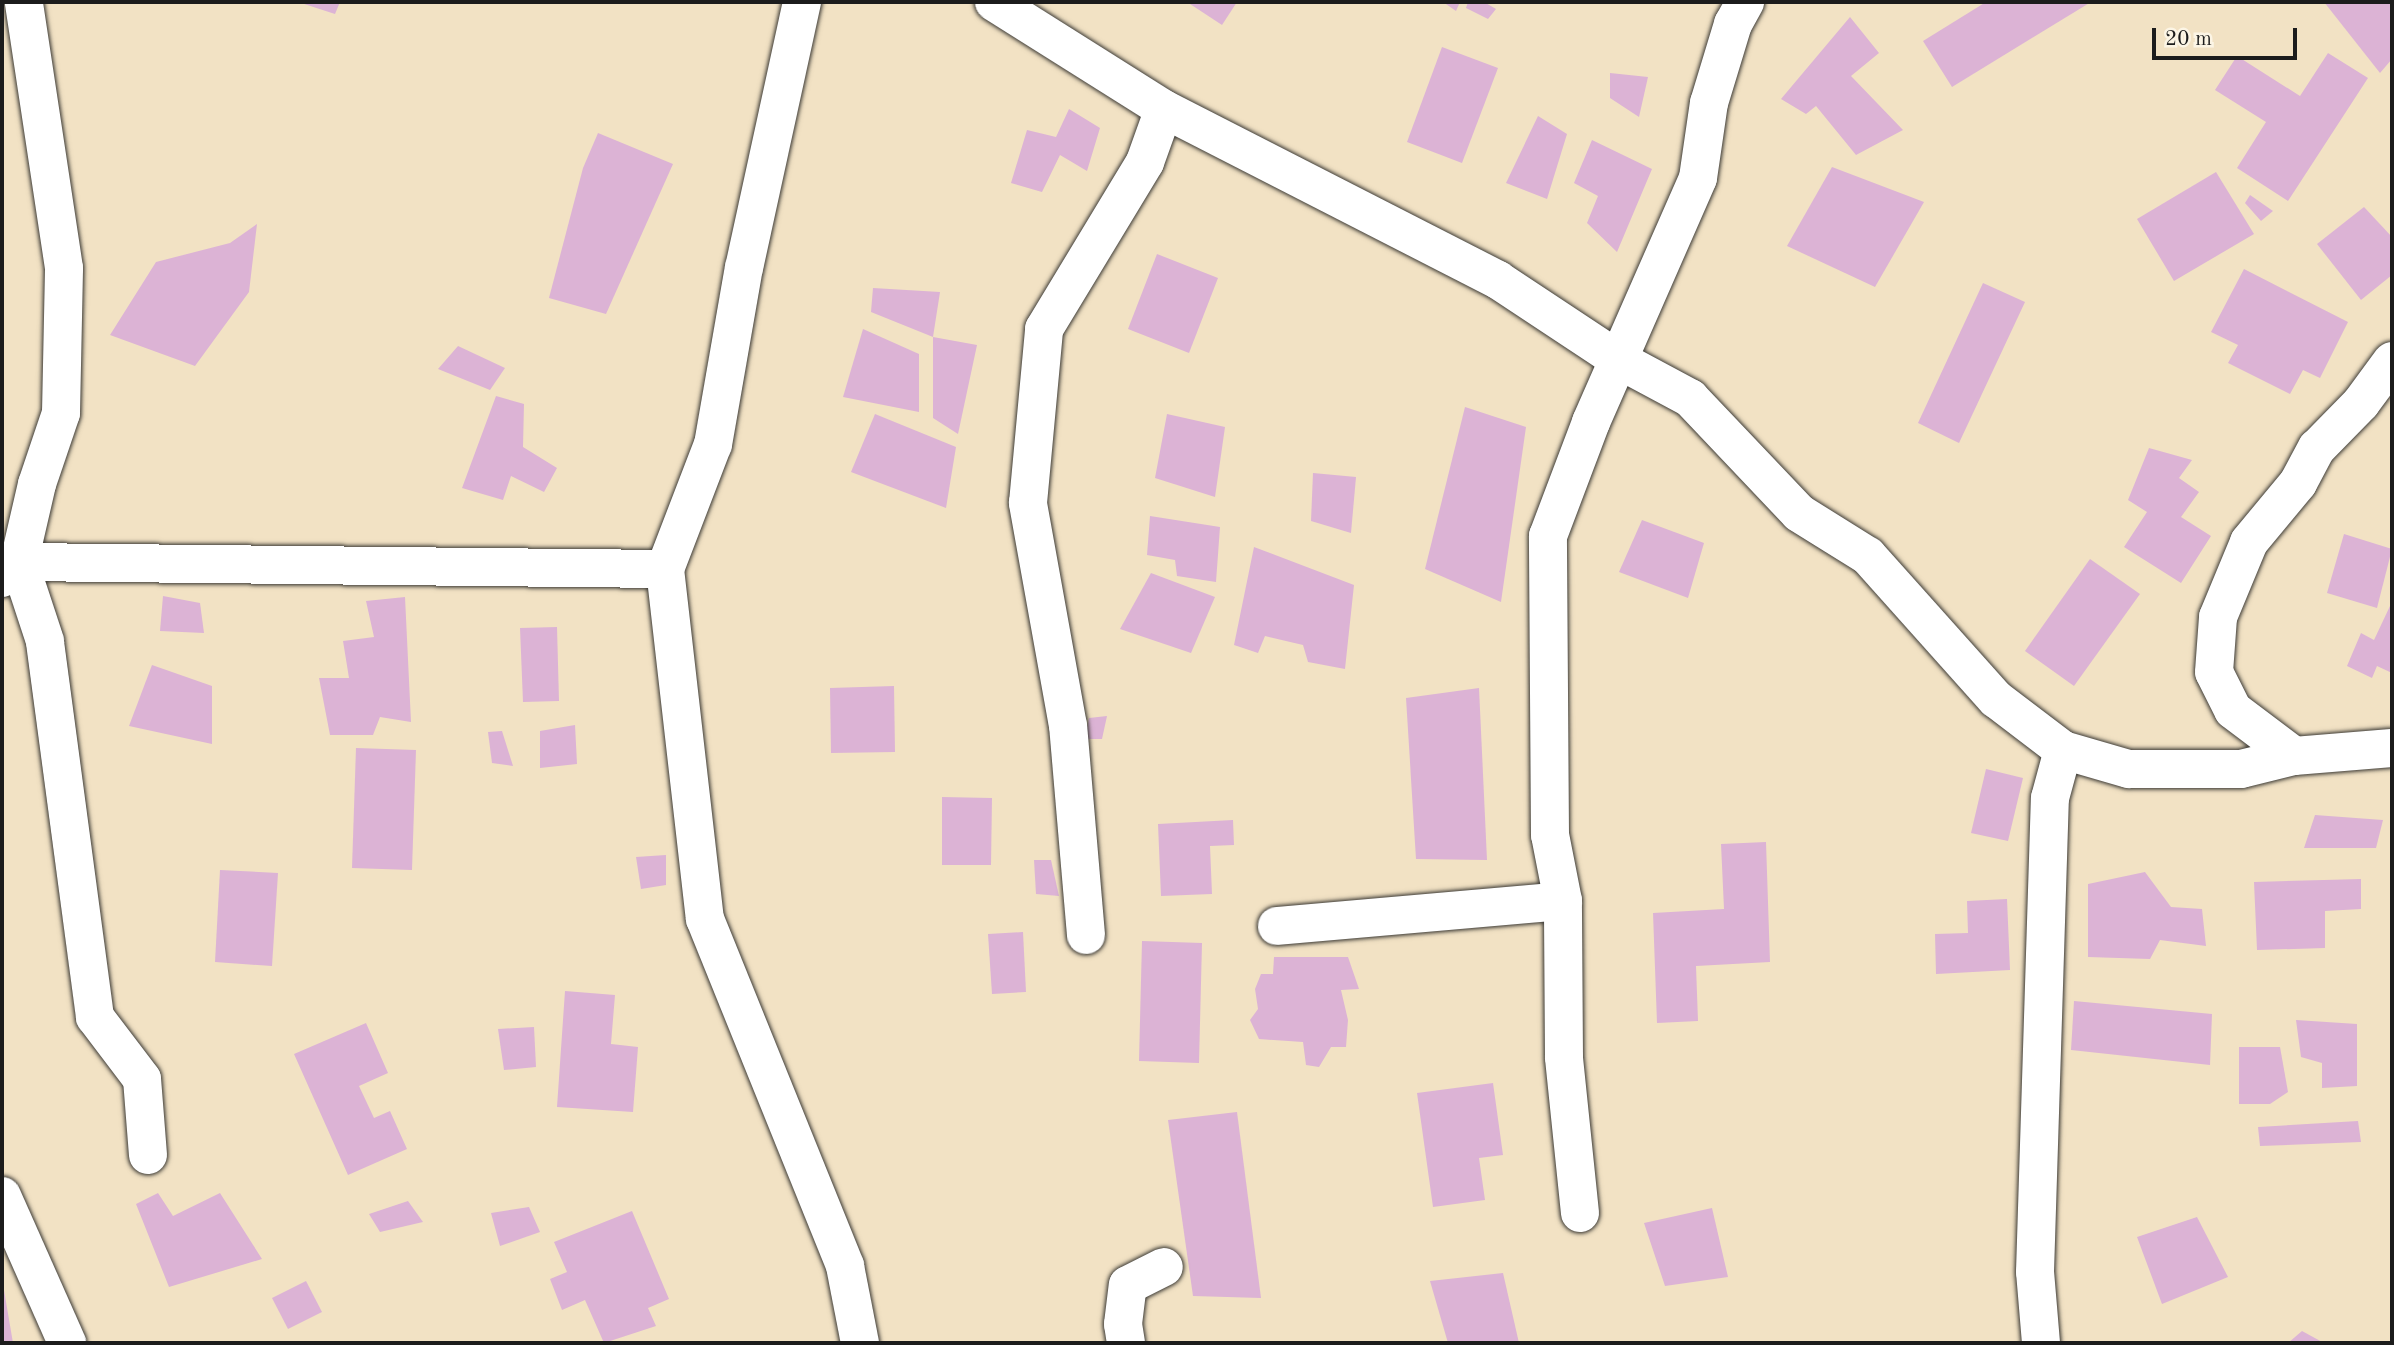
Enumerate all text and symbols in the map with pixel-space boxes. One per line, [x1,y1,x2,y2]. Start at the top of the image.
scale bar [2156,14,2301,58]
text: 20 m [2165,29,2212,50]

